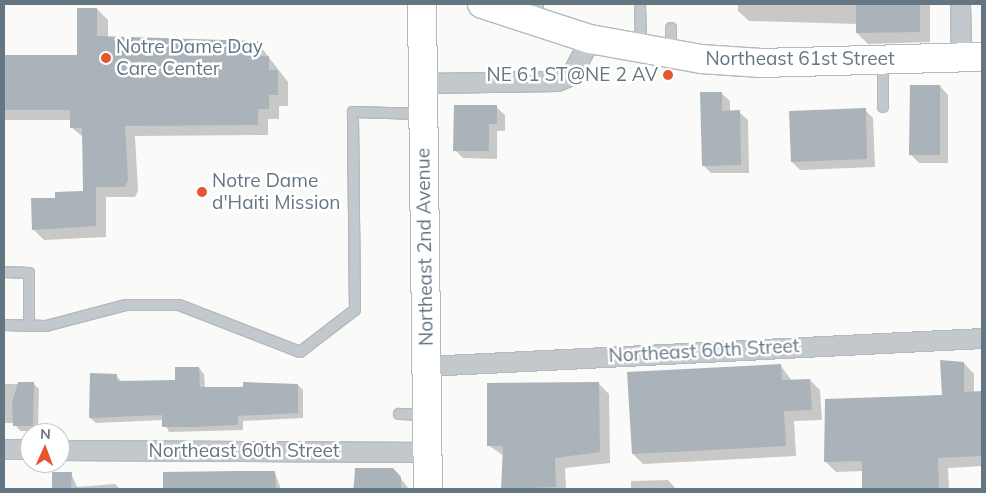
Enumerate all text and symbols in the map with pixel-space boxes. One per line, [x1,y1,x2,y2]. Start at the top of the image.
place label: Notre Dame Day Care Center [116,36,263,80]
street label: Northeast 61st Street [705,48,895,70]
marker: Notre Dame Day Care Center [100,52,112,64]
place label: NE 61 ST@NE 2 AV [486,64,658,86]
marker: NE 61 ST@NE 2 AV [662,69,674,81]
street label: Northeast 2nd Avenue [412,148,438,346]
place label: Notre Dame d'Haiti Mission [212,170,340,214]
marker: Notre Dame d'Haiti Mission [196,186,208,198]
street label: Northeast 60th Street [608,335,800,367]
north arrow [20,423,70,473]
text: N [40,425,51,443]
street label: Northeast 60th Street [149,440,339,462]

